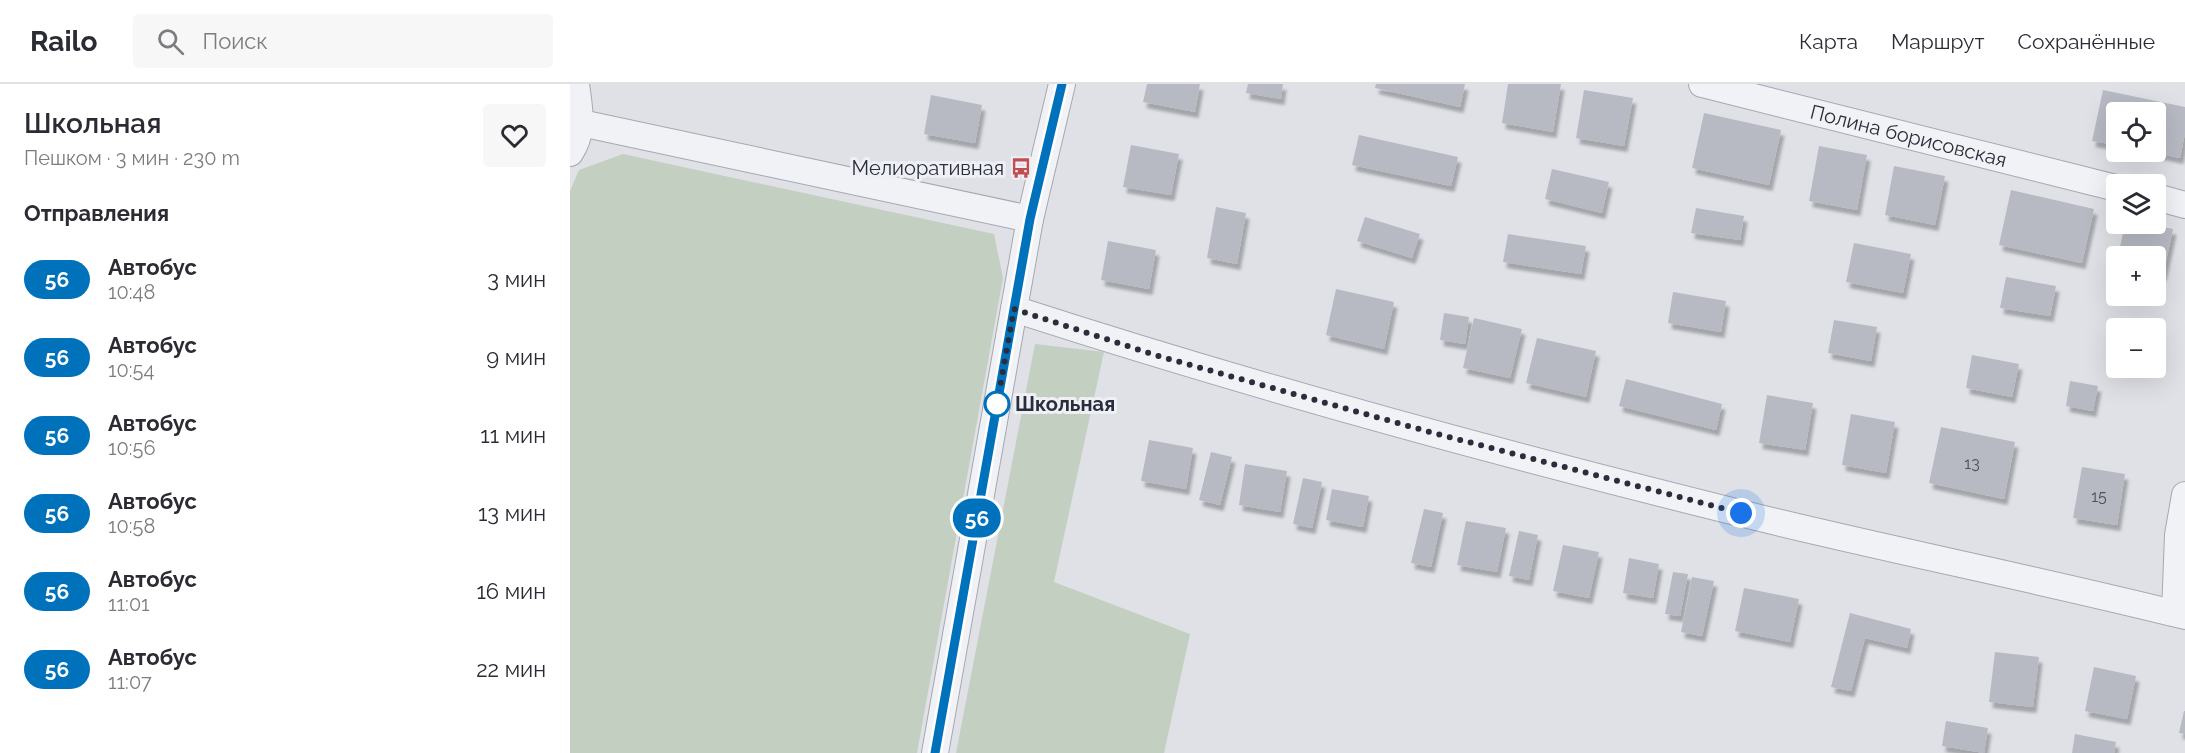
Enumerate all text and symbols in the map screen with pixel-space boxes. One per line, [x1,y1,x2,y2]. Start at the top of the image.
search box [133,14,553,68]
text: Railo [30,25,97,58]
icon: search [154,25,187,58]
text: Поиск [202,28,268,54]
text: Карта [1799,29,1858,54]
text: Маршрут [1891,29,1984,54]
text: Сохранённые [2017,29,2155,54]
street label: Полина борисовская [1808,100,2009,172]
map controls [2106,102,2166,378]
button: locate [2106,102,2166,162]
button: heart [483,104,546,167]
text: Школьная [24,107,161,140]
text: Пешком · 3 мин · 230 m [24,146,240,170]
place label: Мелиоративная [852,156,1004,180]
bus stop icon: Мелиоративная [1009,156,1033,180]
button: layers [2106,174,2166,234]
text: Отправления [24,200,169,226]
button: + [2106,246,2166,306]
text: Автобус [108,254,197,280]
text: 3 мин [487,266,546,292]
text: 56 [45,267,69,292]
text: 10:48 [108,280,155,304]
button: − [2106,318,2166,378]
text: Автобус [108,332,197,358]
text: 9 мин [486,344,546,370]
text: 56 [45,345,69,370]
text: 10:54 [108,358,154,382]
marker: Школьная [984,391,1010,417]
place label: Школьная [1015,392,1115,416]
text: Автобус [108,410,197,436]
text: 11 мин [480,422,546,448]
text: 56 [45,423,69,448]
text: 10:56 [108,436,156,460]
house number: 13 [1964,454,1980,473]
house number: 15 [2091,487,2107,506]
text: Автобус [108,488,197,514]
line badge: 56 [950,498,1004,538]
your location [1726,498,1756,528]
text: 13 мин [478,500,546,526]
text: 56 [45,501,69,526]
text: 56 [965,506,989,531]
text: 10:58 [108,514,155,538]
text: Автобус [108,566,197,592]
text: 16 мин [476,578,546,604]
text: 56 [45,579,69,604]
text: 11:01 [108,592,150,616]
text: Автобус [108,644,197,670]
text: 22 мин [476,656,546,682]
text: 56 [45,657,69,682]
text: 11:07 [108,670,152,694]

